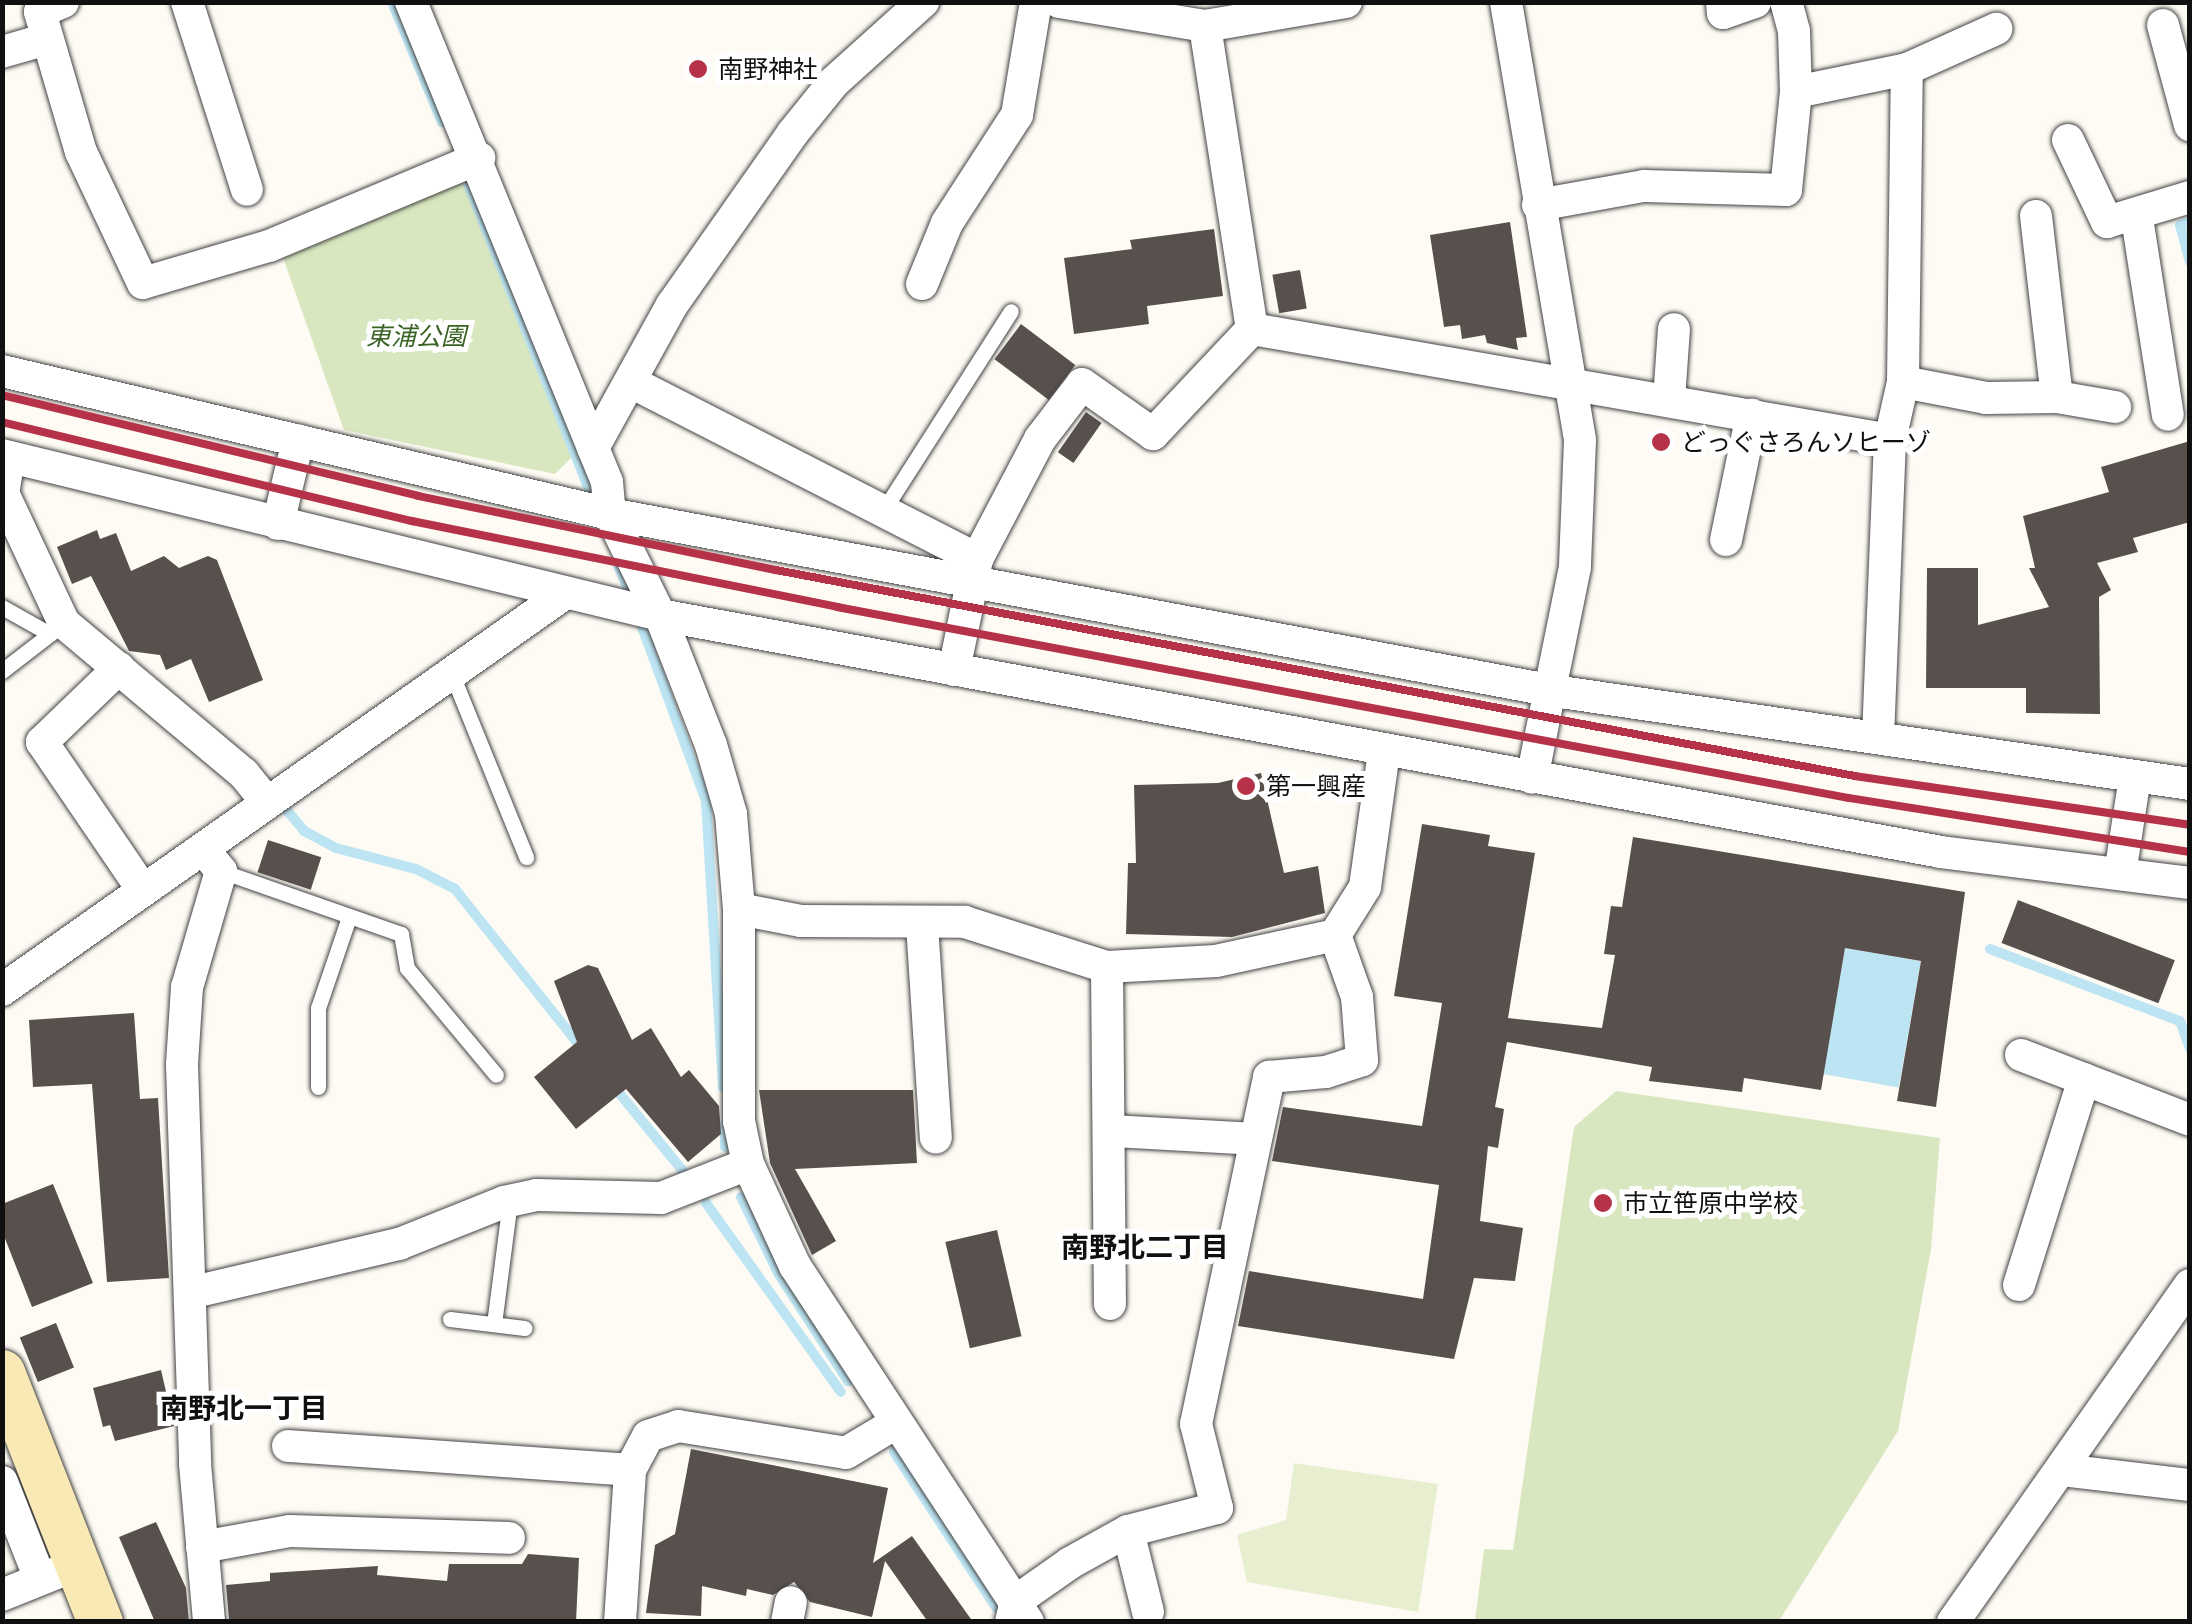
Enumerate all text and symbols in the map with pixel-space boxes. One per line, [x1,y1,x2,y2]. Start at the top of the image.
place label: 南野神社 [718,54,818,84]
marker: 南野神社 [687,58,709,80]
park label: 東浦公園 [366,321,466,351]
place label: どっぐさろんソヒーゾ [1681,427,1931,457]
marker: どっぐさろんソヒーゾ [1650,431,1672,453]
place label: 第一興産 [1266,771,1366,801]
marker: 第一興産 [1235,775,1257,797]
place label: 市立笹原中学校 [1623,1188,1798,1218]
marker: 市立笹原中学校 [1592,1192,1614,1214]
district label: 南野北二丁目 [1061,1230,1229,1264]
district label: 南野北一丁目 [160,1391,328,1425]

